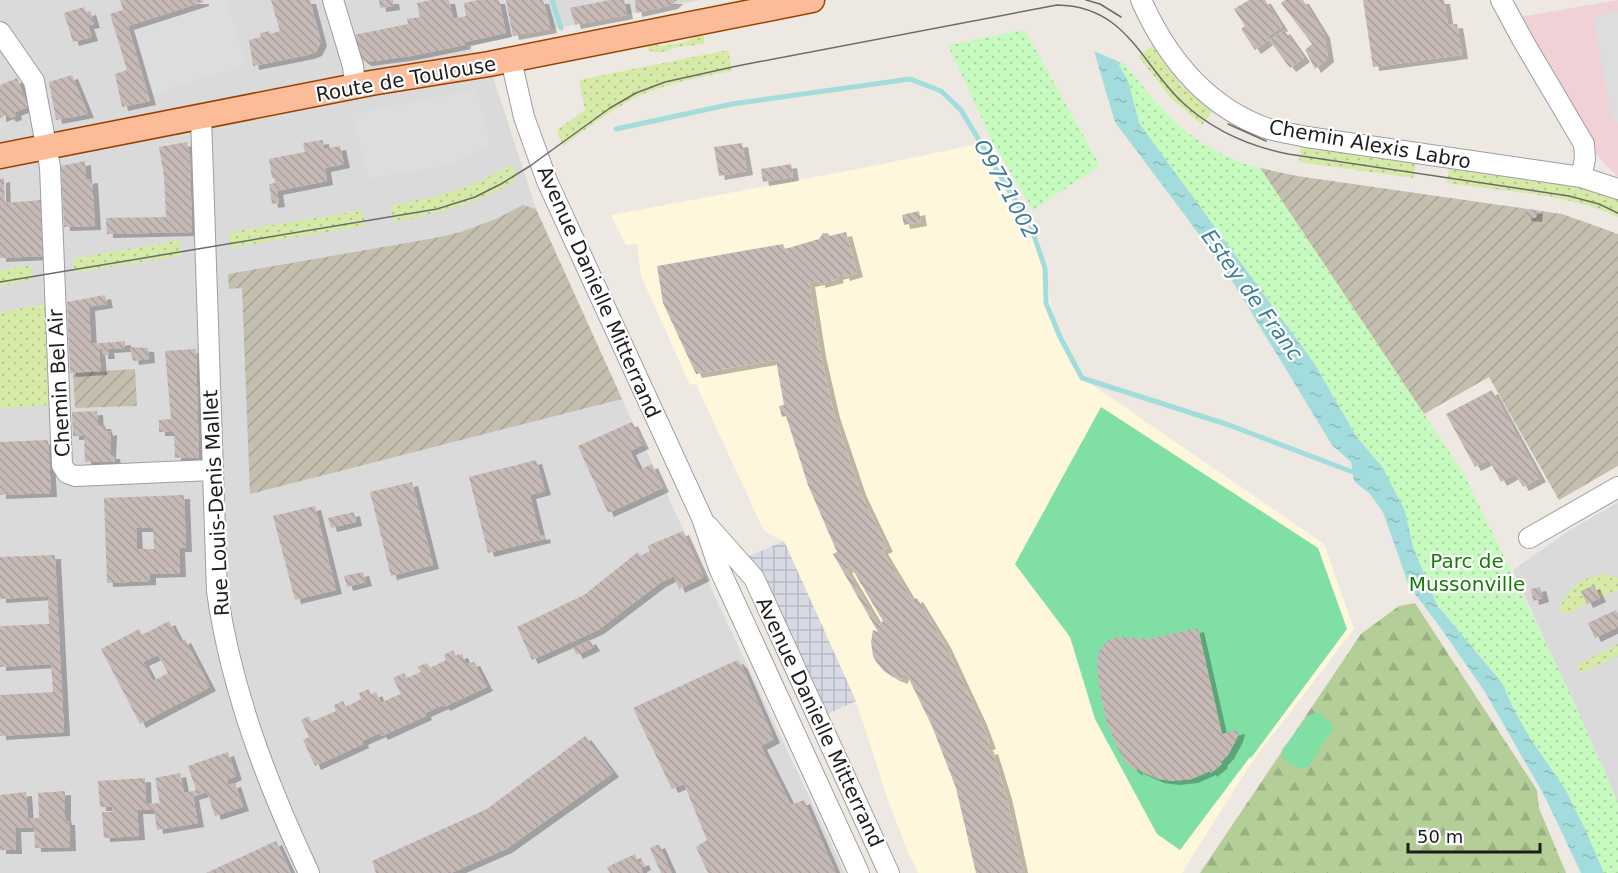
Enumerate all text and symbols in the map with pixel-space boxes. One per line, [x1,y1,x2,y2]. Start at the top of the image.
street label: Route de Toulouse [314,51,498,107]
street label: Chemin Alexis Labro [1267,114,1473,174]
water label: O9721002 [969,135,1043,243]
street label: Avenue Danielle Mitterrand [532,162,666,422]
water label: Estey de Franc [1196,225,1308,365]
street label: Chemin Bel Air [43,307,75,458]
street label: Rue Louis-Denis Mallet [198,389,234,617]
park label: Parc de Mussonville [1409,549,1525,596]
street label: Avenue Danielle Mitterrand [751,593,889,851]
scale bar [1408,816,1540,854]
text: 50 m [1417,826,1463,847]

